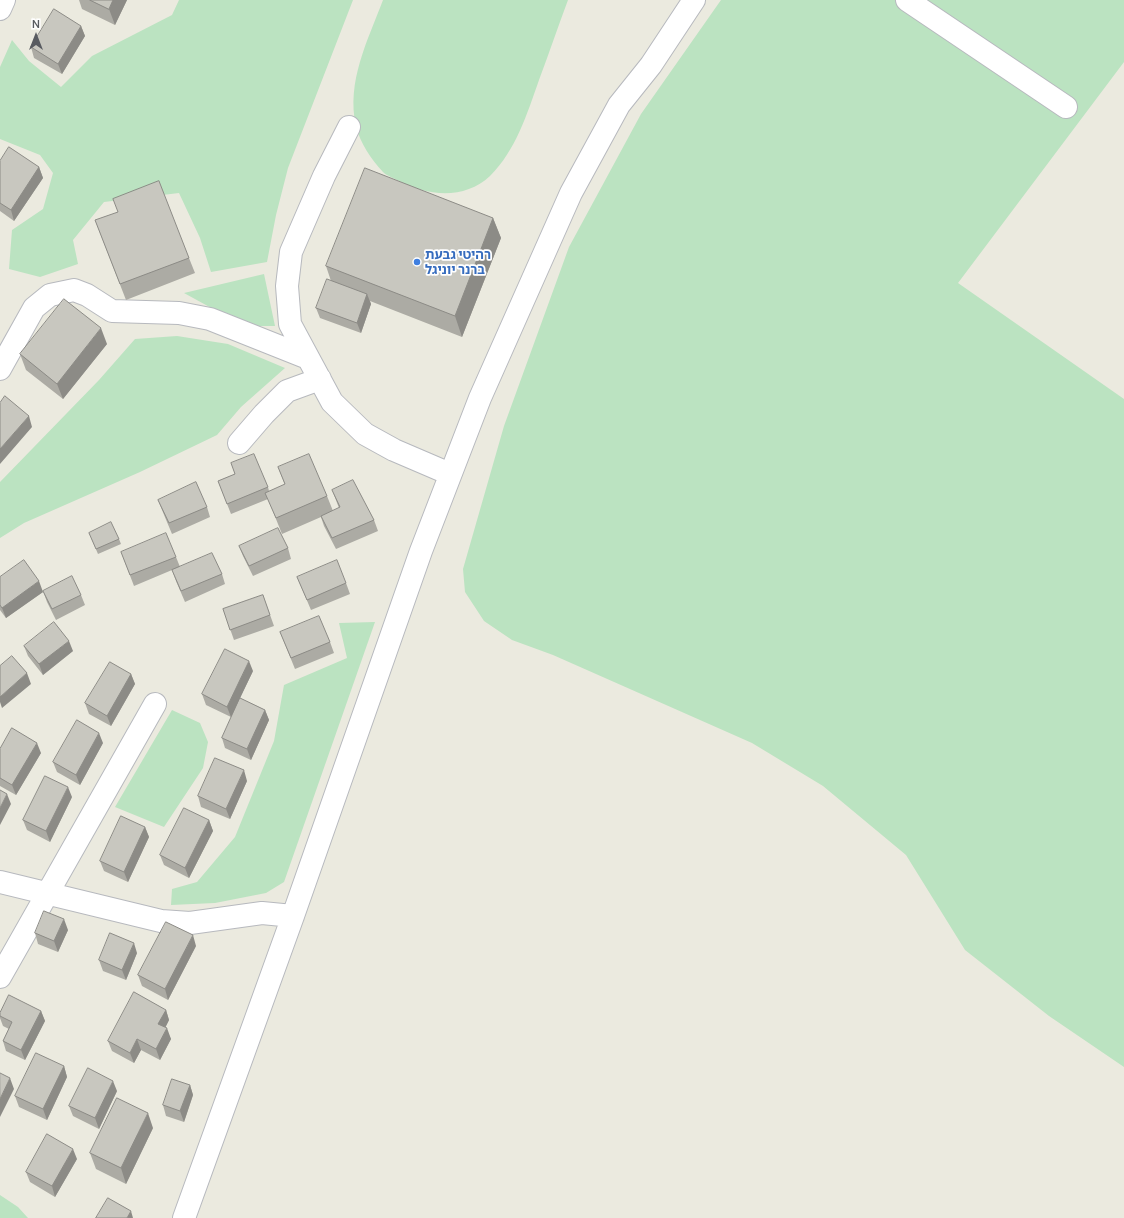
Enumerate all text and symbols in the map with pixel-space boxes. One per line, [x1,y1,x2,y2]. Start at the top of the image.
north arrow [16,16,56,56]
text: N [32,16,40,31]
place label: רהיטי גבעת ברנר יוניגל [425,247,491,278]
marker: רהיטי גבעת ברנר יוניגל [412,257,422,267]

